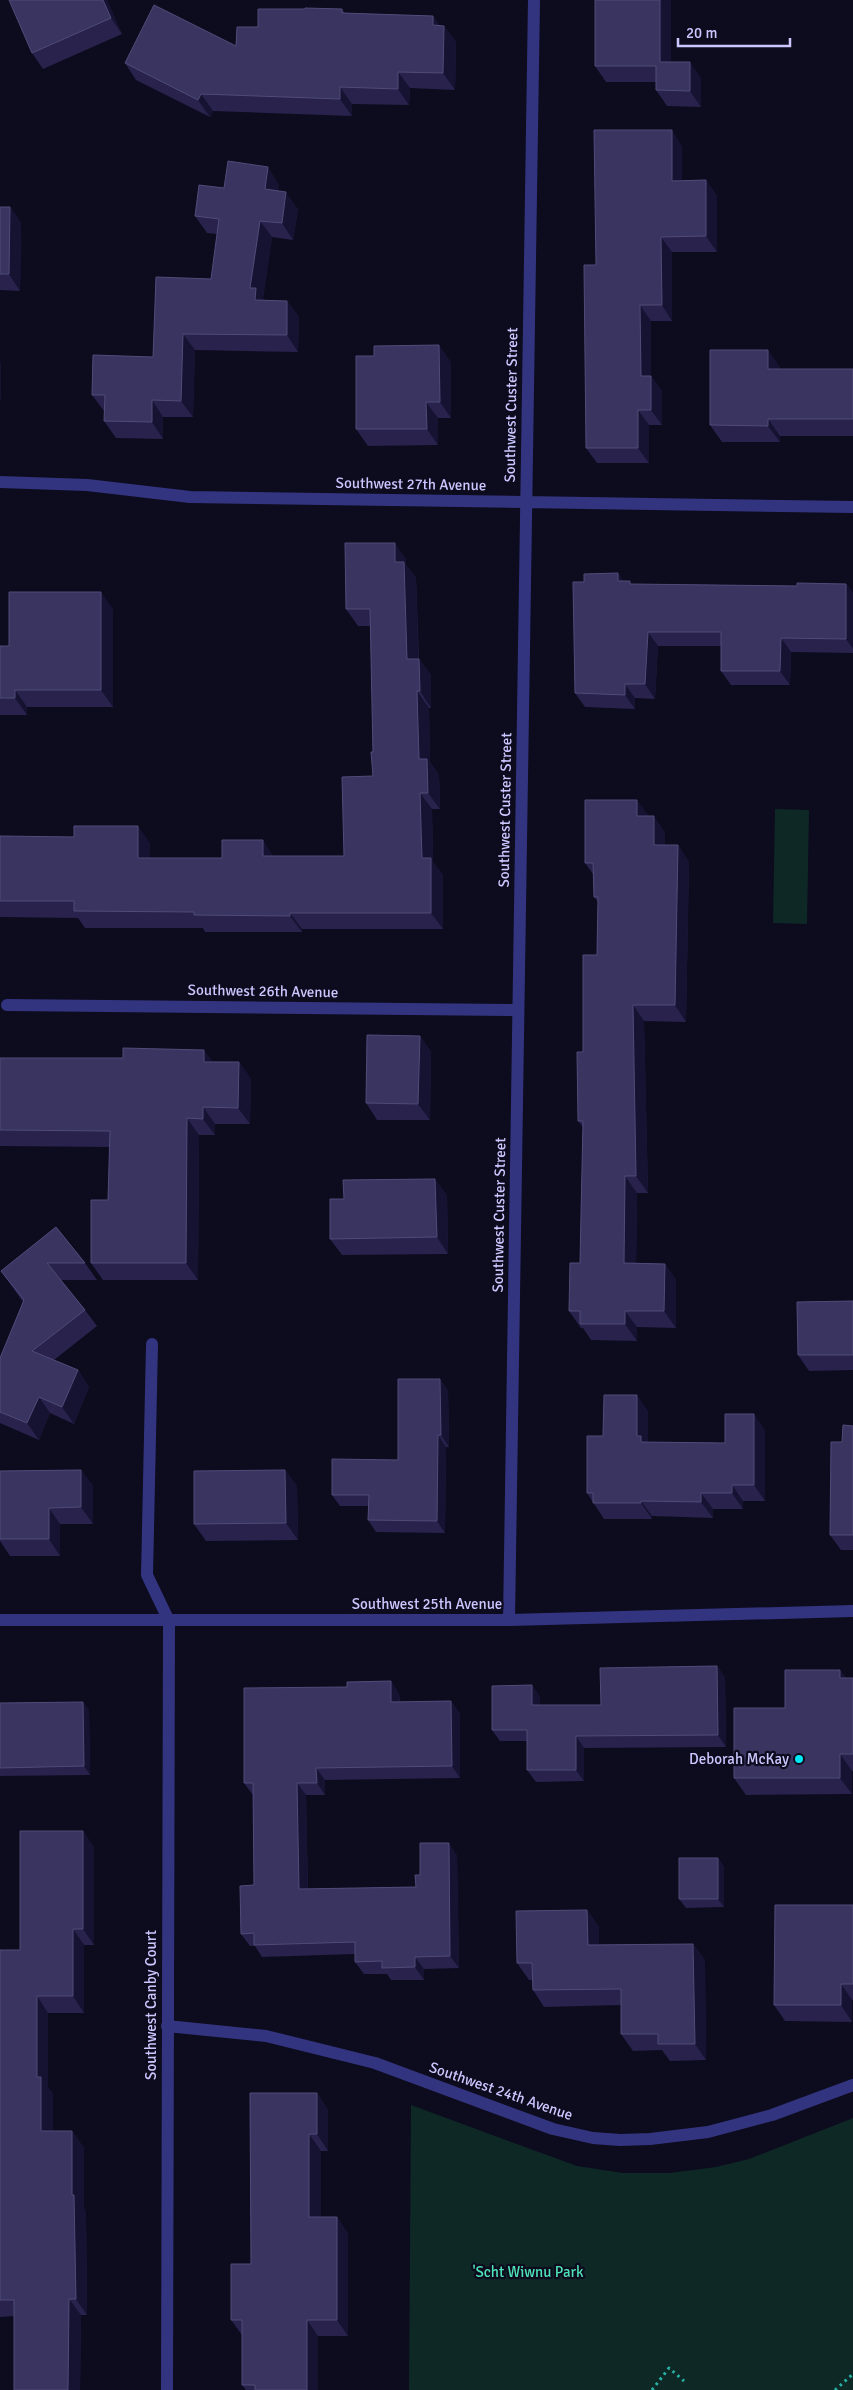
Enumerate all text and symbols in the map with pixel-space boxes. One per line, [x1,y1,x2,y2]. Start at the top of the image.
scale bar [678,15,790,47]
text: 20 m [686,24,717,42]
street label: Southwest Custer Street [501,327,521,483]
street label: Southwest 27th Avenue [336,474,486,494]
street label: Southwest Custer Street [495,732,515,888]
street label: Southwest 26th Avenue [188,981,338,1001]
street label: Southwest Custer Street [489,1137,509,1293]
street label: Southwest 25th Avenue [352,1595,502,1613]
place label: Deborah McKay [689,1750,789,1768]
marker: Deborah McKay [793,1753,805,1765]
street label: Southwest Canby Court [142,1930,160,2080]
street label: Southwest 24th Avenue [427,2058,575,2124]
park label: 'Scht Wiwnu Park [472,2263,584,2281]

